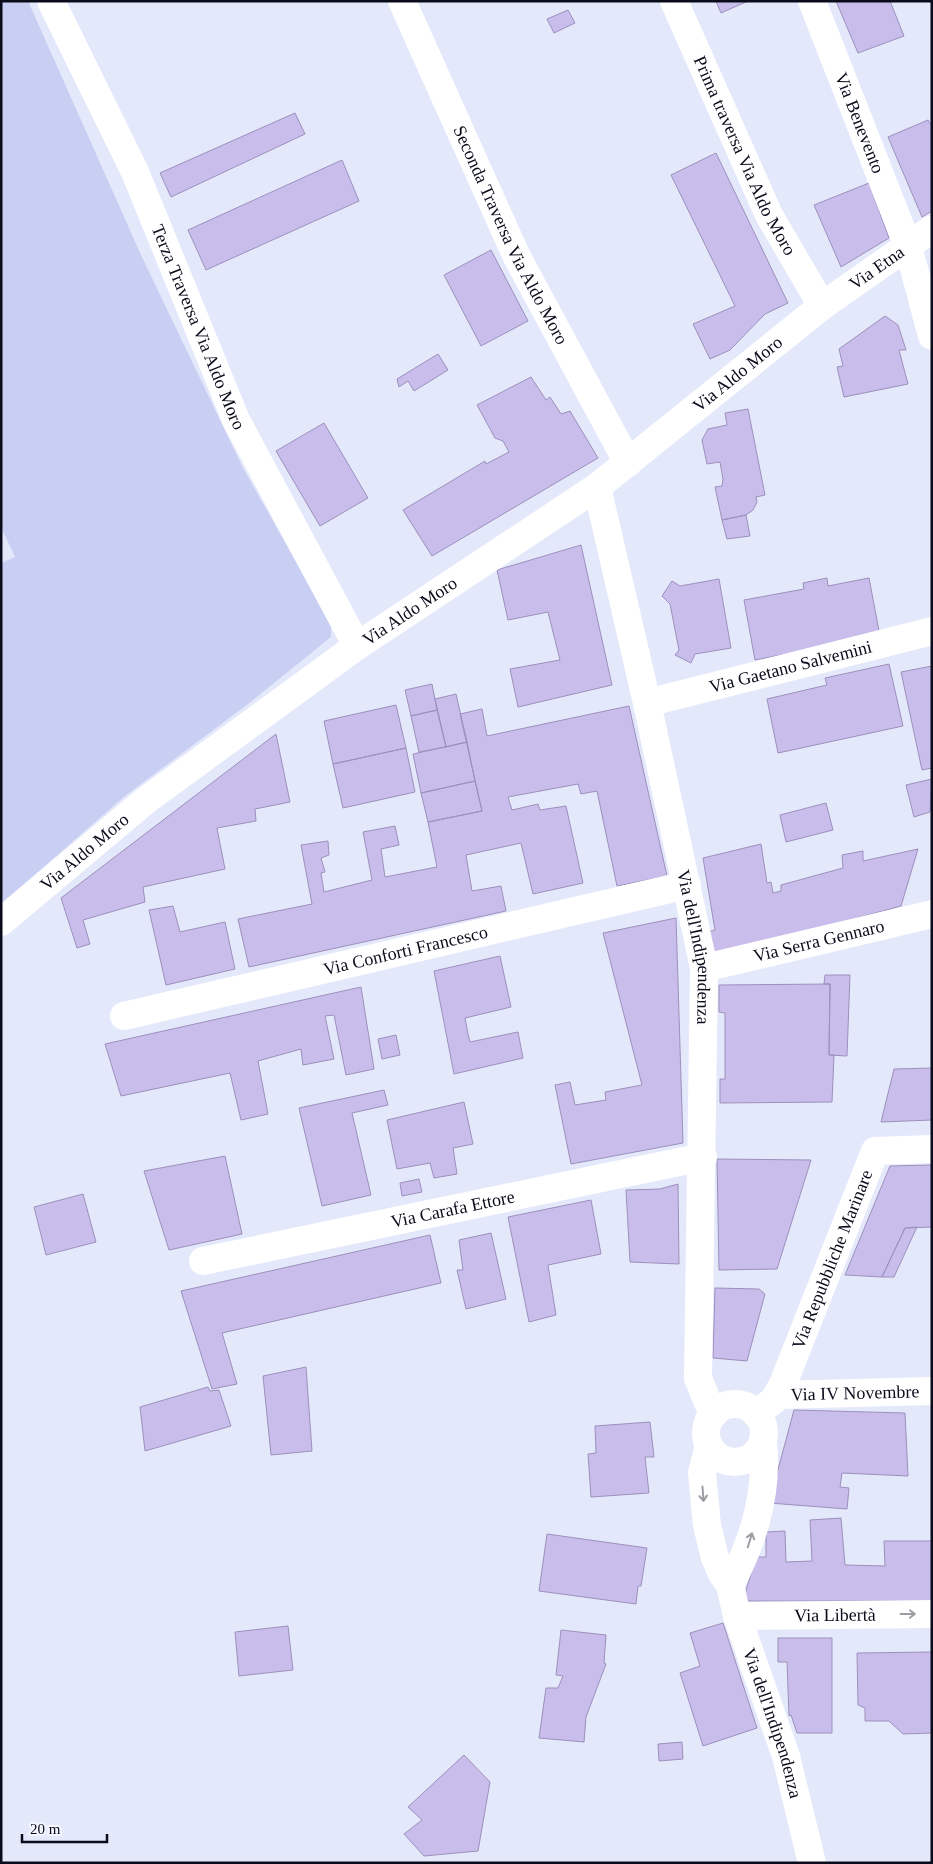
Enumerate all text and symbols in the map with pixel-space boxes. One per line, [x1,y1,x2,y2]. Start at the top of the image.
street label: Prima traversa Via Aldo Moro [690,53,800,259]
street label: Via Benevento [831,70,889,176]
street label: Seconda Traversa Via Aldo Moro [449,122,572,348]
street label: Terza Traversa Via Aldo Moro [148,222,249,433]
street label: Via Etna [845,242,908,294]
street label: Via Aldo Moro [689,332,786,416]
street label: Via Aldo Moro [359,573,461,649]
street label: Via Gaetano Salvemini [707,637,874,697]
street label: Via Aldo Moro [36,809,133,895]
street label: Via dell'Indipendenza [673,868,714,1025]
street label: Via Serra Gennaro [751,916,886,966]
street label: Via Conforti Francesco [321,922,490,979]
street label: Via Repubbliche Marinare [788,1167,877,1352]
street label: Via Carafa Ettore [389,1186,516,1232]
street label: Via IV Novembre [790,1381,920,1405]
one-way arrow [698,1485,707,1501]
one-way arrow [745,1532,755,1548]
street label: Via Libertà [794,1605,876,1625]
one-way arrow [900,1610,916,1619]
street label: Via dell'Indipendenza [739,1645,806,1800]
scale bar [22,1812,108,1844]
text: 20 m [30,1821,61,1837]

